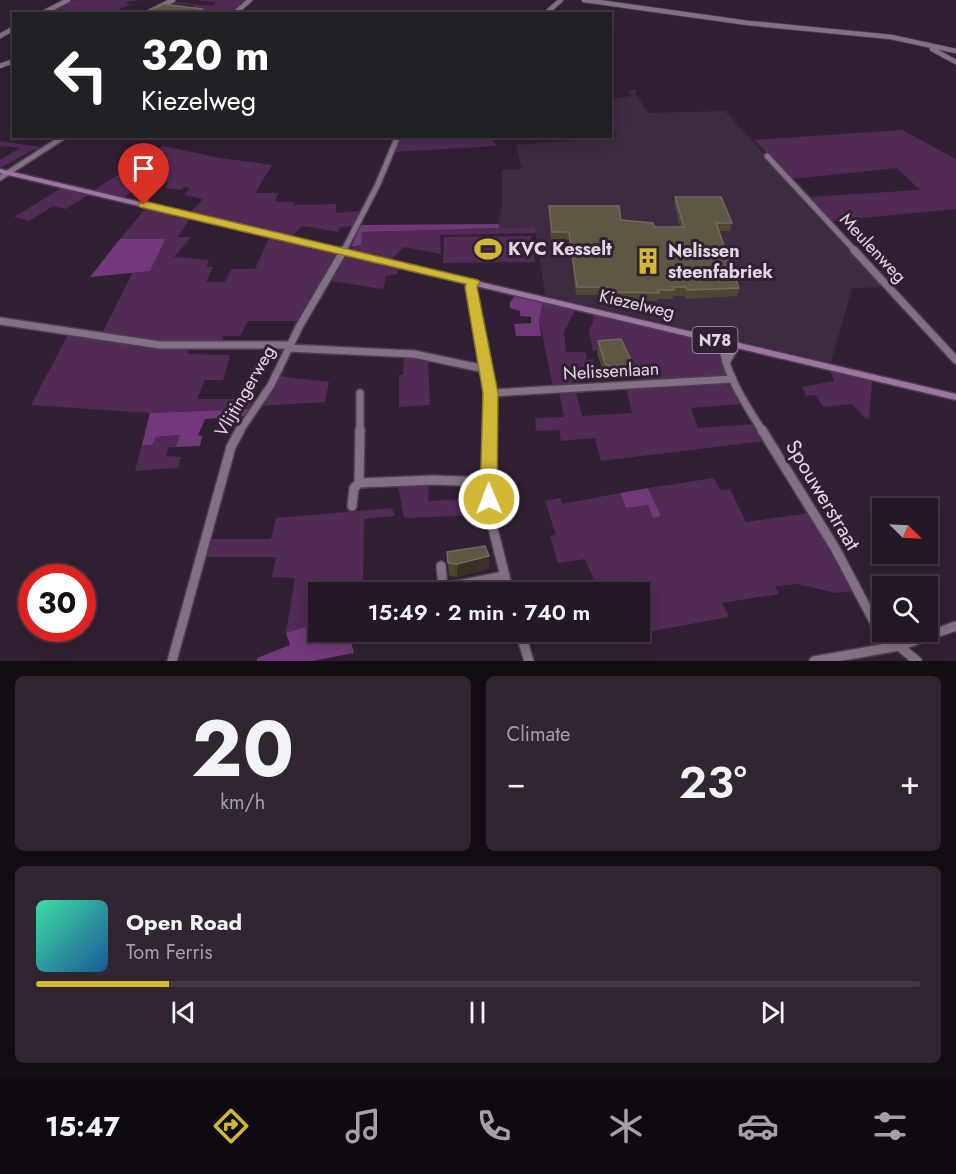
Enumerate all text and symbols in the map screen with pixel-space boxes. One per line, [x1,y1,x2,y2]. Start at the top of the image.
text: 320 m [141,25,269,86]
icon: left [42,36,120,114]
text: Kiezelweg [141,81,256,120]
pin [118,143,169,205]
icon: arrive [127,152,160,185]
street label: Meulenweg [834,207,912,289]
sports icon: KVC Kesselt [473,234,503,264]
place label: KVC Kesselt [508,236,612,262]
place label: Nelissen steenfabriek [668,238,774,285]
building icon: Nelissen steenfabriek [633,246,663,276]
street label: Kiezelweg [597,283,677,325]
road number: N78 [692,327,738,353]
street label: Vlijtingerweg [208,341,282,441]
street label: Nelissenlaan [562,356,660,386]
street label: Spouwerstraat [778,434,868,556]
position arrow [457,467,521,531]
north arrow [872,498,938,564]
map controls [872,498,938,642]
speed limit sign: 30 [18,564,96,642]
button: search [872,576,938,642]
text: 15:49 · 2 min · 740 m [368,596,590,628]
text: 20 [191,693,294,805]
text: Climate [507,720,570,749]
text: 23° [679,750,747,815]
text: − [507,759,526,806]
text: + [900,759,920,806]
text: km/h [220,788,265,817]
text: Open Road [126,906,242,938]
text: Tom Ferris [126,938,213,967]
icon: previous [167,996,200,1029]
icon: pause [461,996,494,1029]
icon: next [756,996,789,1029]
icon: directions [210,1105,252,1147]
icon: music [342,1105,384,1147]
icon: phone [473,1105,515,1147]
icon: climate [605,1105,647,1147]
icon: car [737,1105,779,1147]
icon: filters [869,1105,911,1147]
text: 15:47 [45,1107,120,1146]

